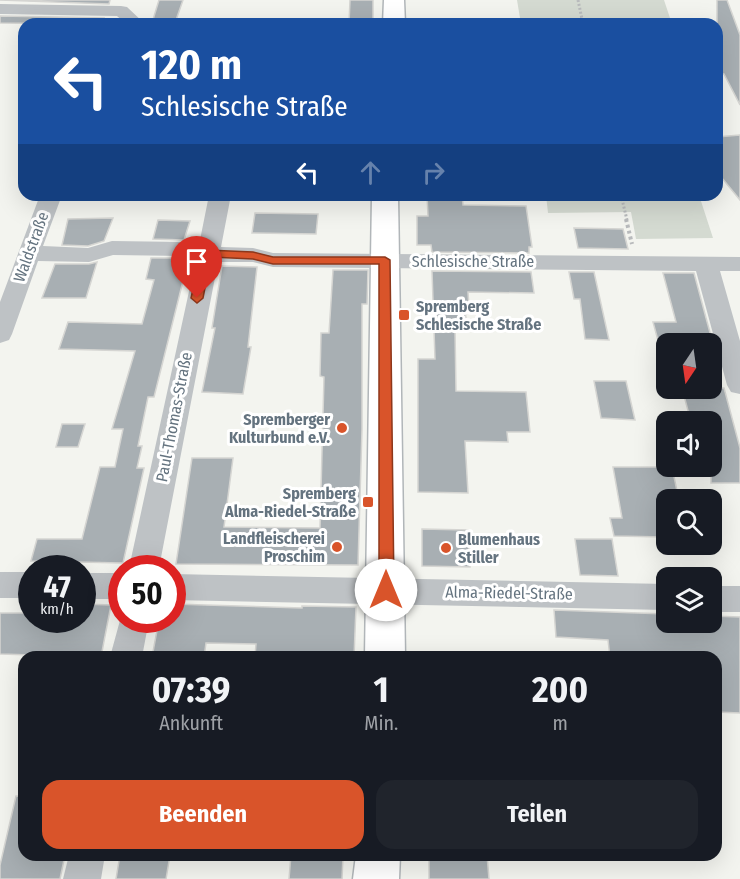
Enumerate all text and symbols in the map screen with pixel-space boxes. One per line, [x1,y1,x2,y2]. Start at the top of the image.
text: 120 m [141,40,242,90]
icon: left [42,42,120,120]
text: Schlesische Straße [141,91,348,123]
icon: left [291,156,324,189]
icon: ahead [354,156,387,189]
icon: right [417,156,450,189]
street label: Waldstraße [10,209,53,285]
pin [171,236,222,298]
icon: arrive [180,245,213,278]
street label: Schlesische Straße [412,252,534,271]
place label: Spremberg Schlesische Straße [416,297,541,334]
marker: Spremberg Schlesische Straße [397,308,411,322]
north arrow [656,333,722,399]
map controls [656,333,722,633]
street label: Paul-Thomas-Straße [152,350,196,483]
place label: Spremberger Kulturbund e.V. [229,410,330,447]
button: sound [656,411,722,477]
marker: Spremberger Kulturbund e.V. [335,421,349,435]
place label: Spremberg Alma-Riedel-Straße [224,484,356,521]
button: search [656,489,722,555]
marker: Spremberg Alma-Riedel-Straße [361,495,375,509]
place label: Landfleischerei Proschim [223,529,325,566]
place label: Blumenhaus Stiller [458,530,540,567]
marker: Landfleischerei Proschim [330,540,344,554]
marker: Blumenhaus Stiller [439,541,453,555]
speed limit sign: 50 [108,555,186,633]
position arrow [354,558,418,622]
button: layers [656,567,722,633]
text: 47 [43,569,71,605]
street label: Alma-Riedel-Straße [445,582,573,604]
text: km/h [40,600,74,618]
text: 07:39 [152,668,230,712]
text: 1 [374,668,389,712]
text: 200 [532,668,588,712]
text: Ankunft [159,711,223,735]
text: Min. [364,711,398,735]
text: m [552,711,568,735]
button: Beenden [42,780,364,849]
button: Teilen [376,780,698,849]

